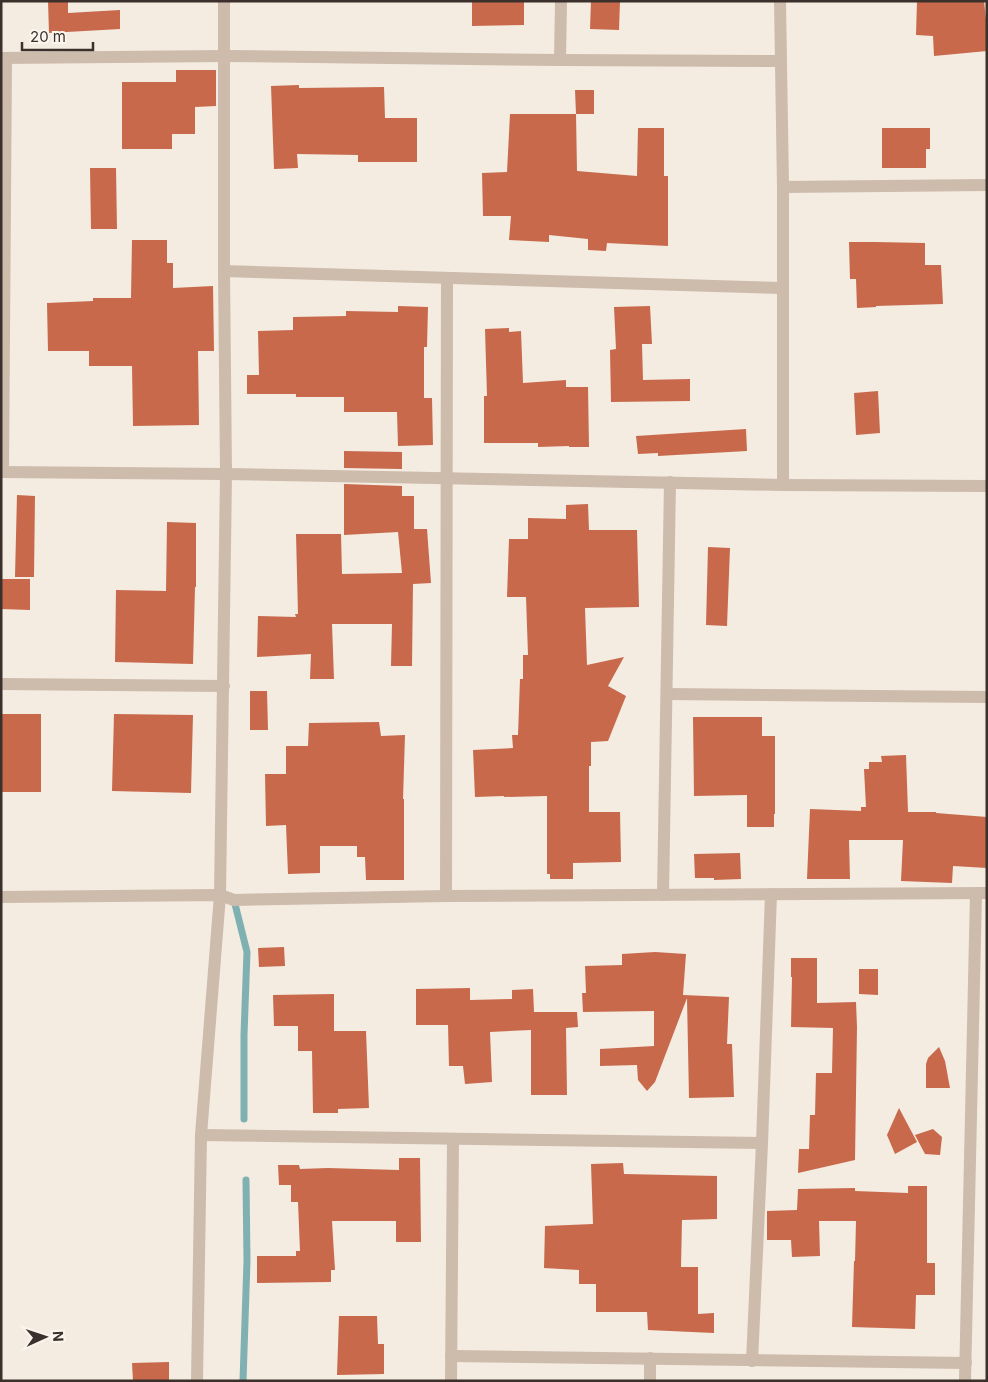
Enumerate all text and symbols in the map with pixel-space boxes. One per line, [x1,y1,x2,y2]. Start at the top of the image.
scale bar [22,20,94,52]
text: 20 m [30,27,66,46]
north arrow [20,1312,70,1362]
text: N [50,1331,67,1342]

